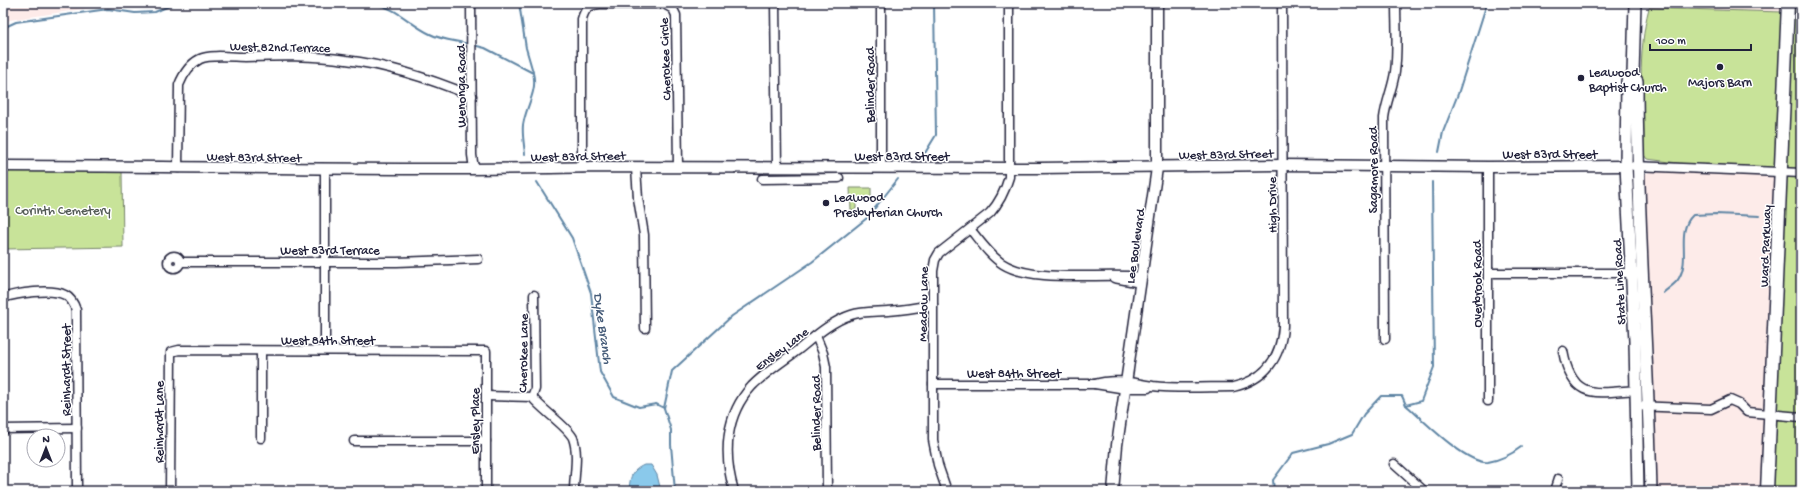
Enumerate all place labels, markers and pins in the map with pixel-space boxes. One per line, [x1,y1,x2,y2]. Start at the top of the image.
marker: Majors Barn [1715,62,1725,72]
place label: Leawood Baptist Church [1588,66,1667,96]
marker: Leawood Baptist Church [1576,73,1586,83]
place label: Majors Barn [1688,76,1753,91]
place label: Leawood Presbyterian Church [833,191,943,221]
marker: Leawood Presbyterian Church [821,198,831,208]

